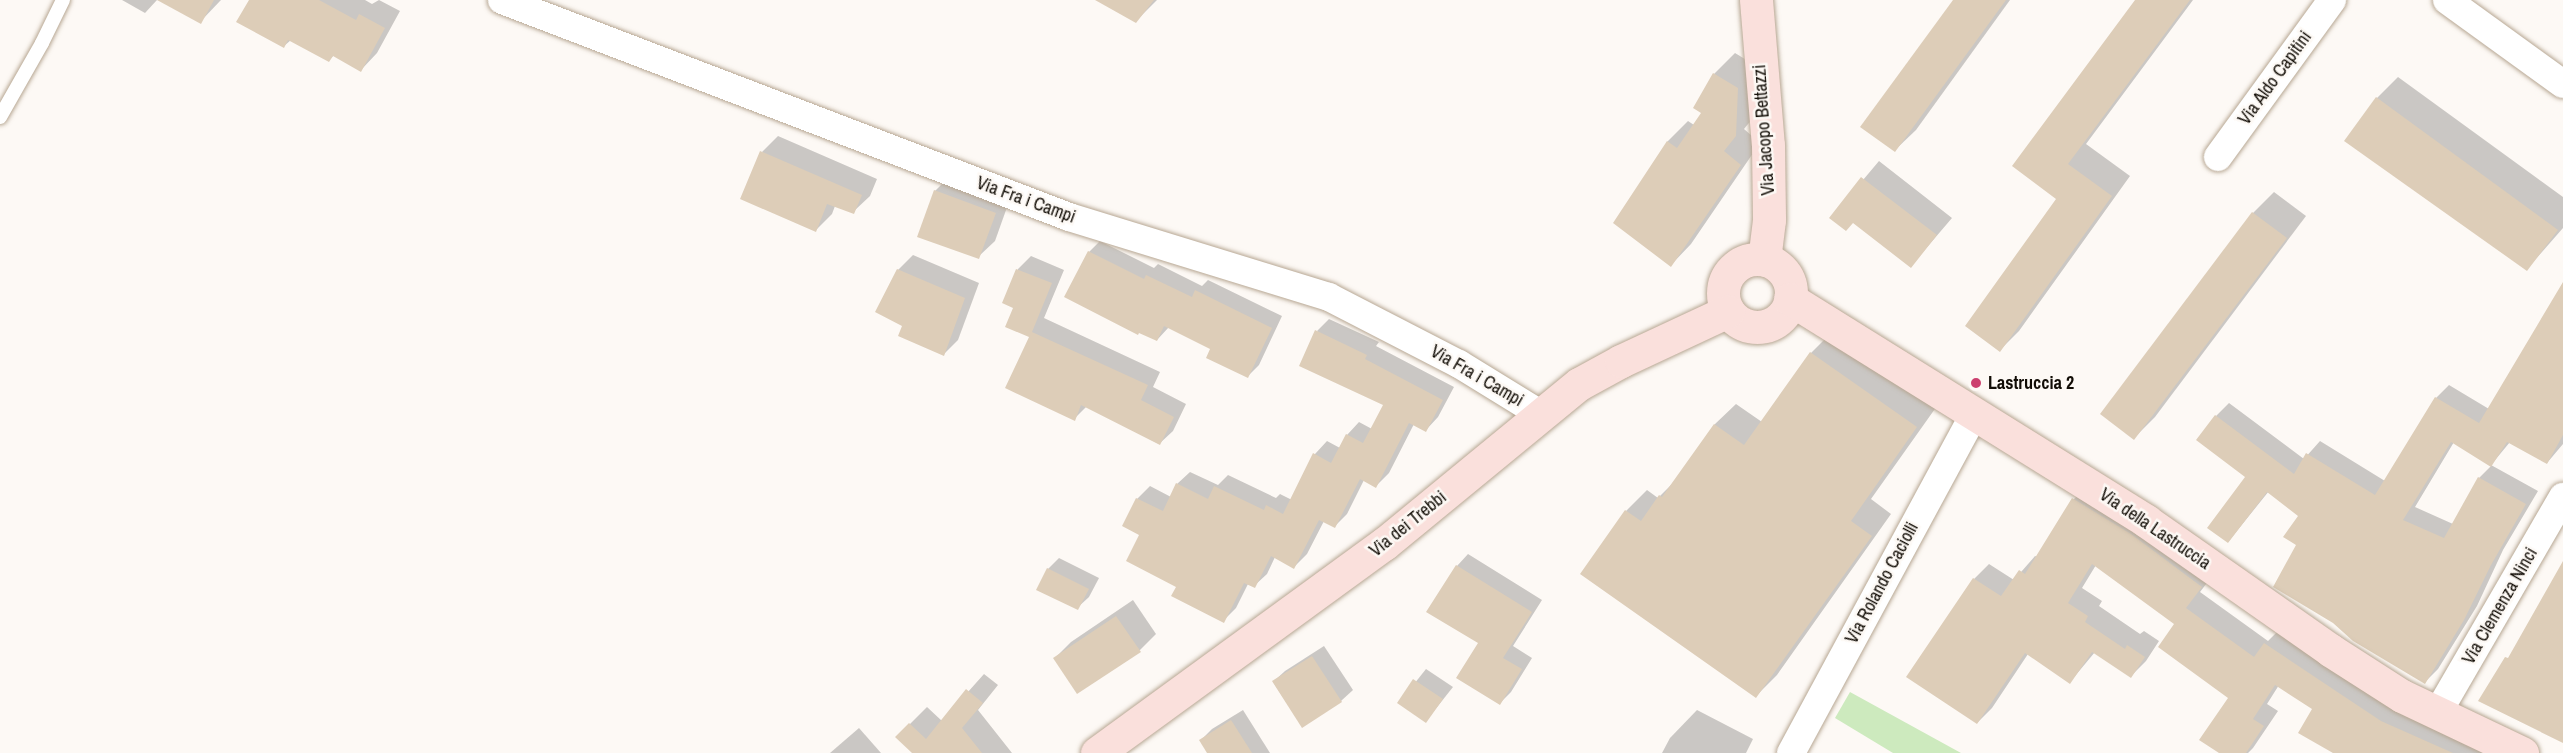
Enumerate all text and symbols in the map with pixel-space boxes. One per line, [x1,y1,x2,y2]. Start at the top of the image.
street label: Via Aldo Capitini [2234,27,2316,129]
street label: Via Jacopo Bettazzi [1749,64,1779,196]
street label: Via Fra i Campi [973,172,1079,228]
street label: Via Fra i Campi [1427,341,1527,411]
place label: Lastruccia 2 [1988,372,2074,394]
marker: Lastruccia 2 [1969,376,1983,390]
street label: Via della Lastruccia [2095,484,2215,574]
street label: Via dei Trebbi [1365,486,1451,562]
street label: Via Rolando Caciolli [1841,519,1923,647]
street label: Via Clemenza Ninci [2458,544,2542,668]

